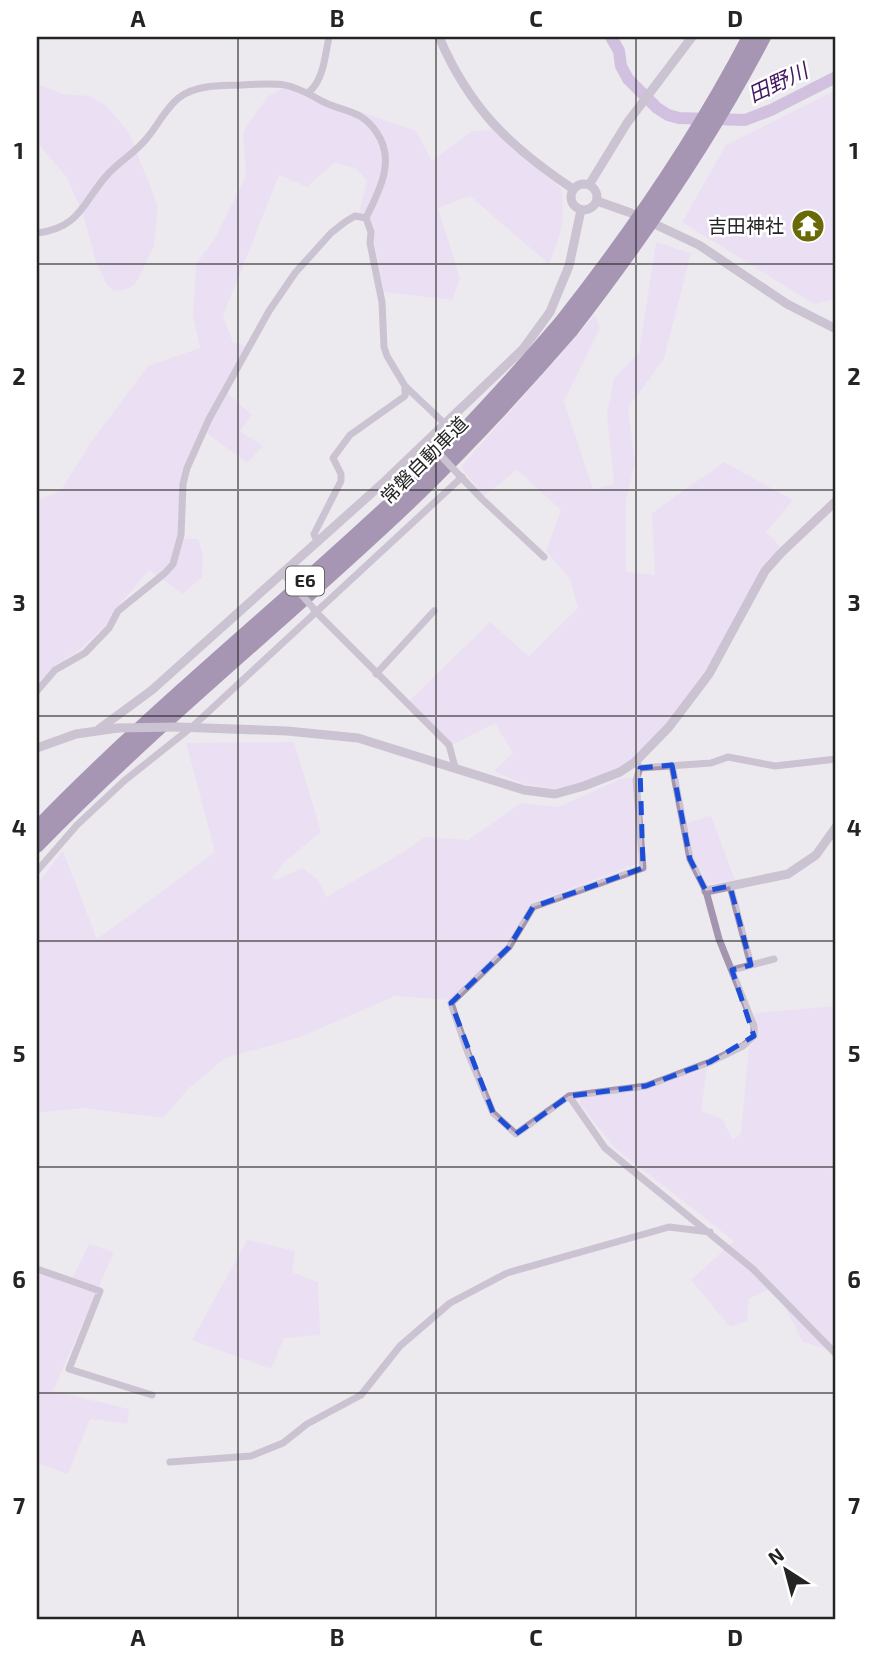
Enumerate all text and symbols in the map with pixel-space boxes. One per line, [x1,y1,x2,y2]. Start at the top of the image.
text: A [130,4,146,32]
text: B [330,4,344,32]
text: C [529,4,543,32]
text: D [727,4,743,32]
water label: 田野川 [744,56,813,106]
text: 1 [14,136,24,164]
text: 1 [849,136,859,164]
temple icon: 吉田神社 [789,207,827,245]
place label: 吉田神社 [708,214,784,237]
text: 2 [12,362,26,390]
text: 2 [847,362,861,390]
street label: 常磐自動車道 [375,411,472,508]
road number: E6 [286,566,324,596]
text: 3 [12,588,26,616]
text: 3 [847,588,861,616]
text: 4 [12,813,26,841]
text: 4 [847,813,861,841]
text: 5 [13,1039,25,1067]
text: 5 [848,1039,860,1067]
text: 6 [12,1265,26,1293]
text: 6 [847,1265,861,1293]
text: 7 [13,1491,25,1519]
text: 7 [848,1491,860,1519]
north arrow [750,1534,820,1604]
text: N [763,1543,788,1569]
text: A [130,1623,146,1651]
text: B [330,1623,344,1651]
text: C [529,1623,543,1651]
text: D [727,1623,743,1651]

